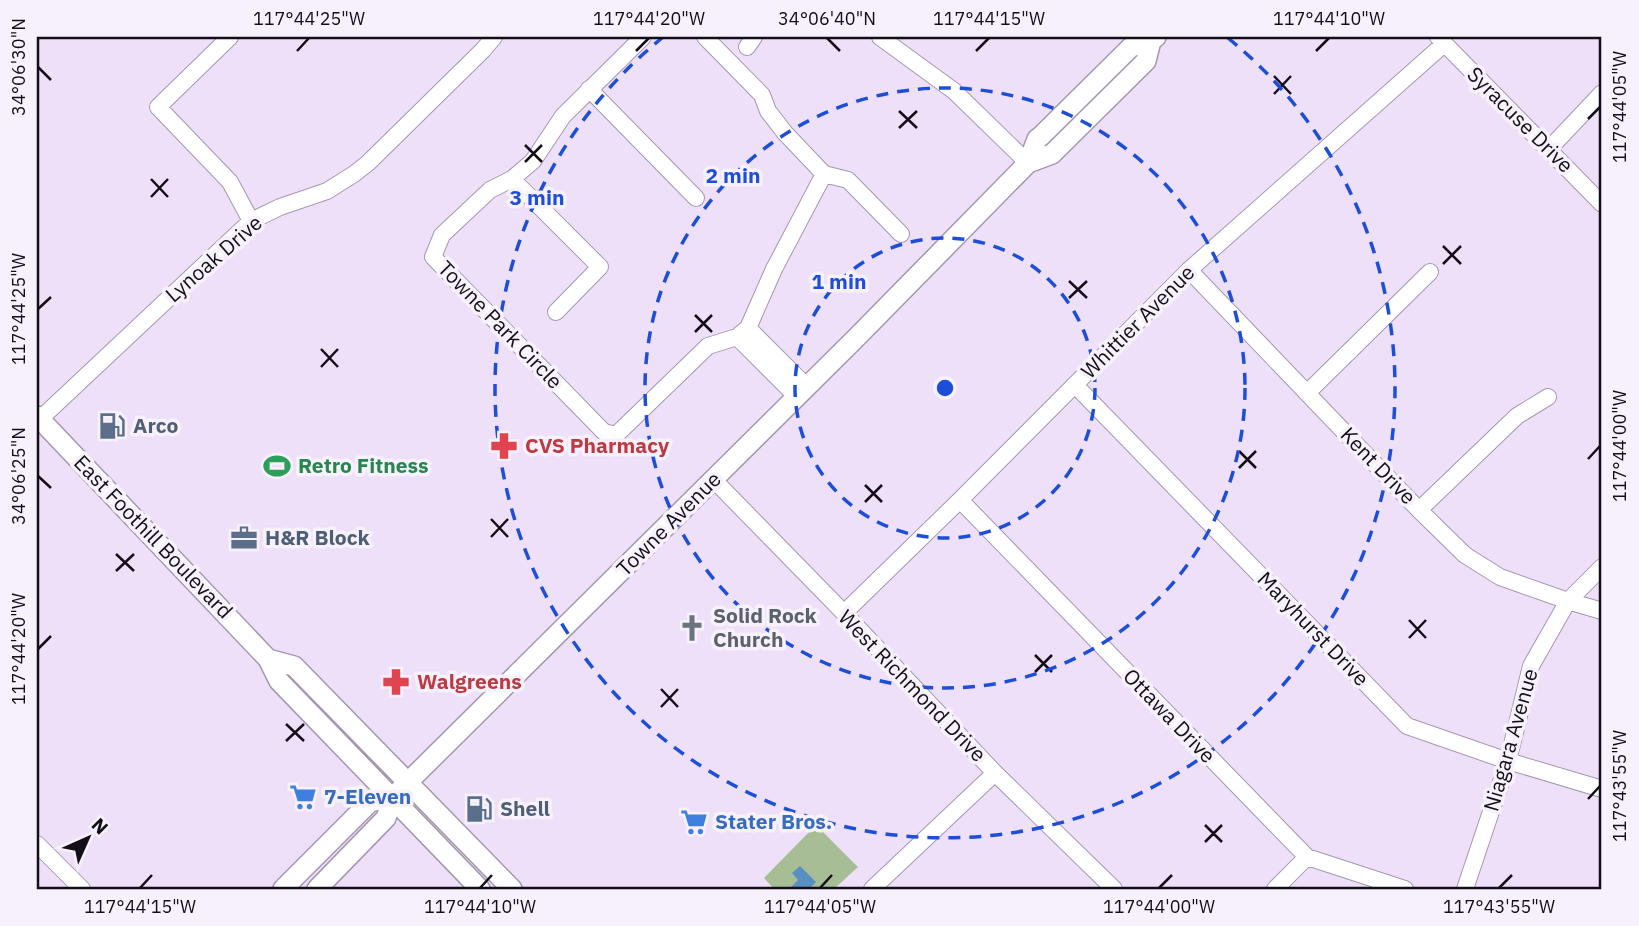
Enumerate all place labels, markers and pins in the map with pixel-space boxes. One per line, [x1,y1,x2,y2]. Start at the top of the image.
centre of rings [933,376,957,400]
fuel station icon: Arco [97,411,127,441]
place label: Arco [133,411,179,439]
pharmacy icon: CVS Pharmacy [489,431,519,461]
place label: CVS Pharmacy [525,431,670,459]
sports icon: Retro Fitness [262,451,292,481]
place label: Retro Fitness [298,451,429,479]
office icon: H&R Block [229,523,259,553]
place label: H&R Block [265,523,371,551]
place label: Solid Rock Church [713,601,818,653]
church icon: Solid Rock Church [677,613,707,643]
pharmacy icon: Walgreens [381,667,411,697]
place label: Walgreens [417,667,522,695]
supermarket icon: 7-Eleven [288,782,318,812]
place label: 7-Eleven [324,782,411,810]
fuel station icon: Shell [464,794,494,824]
place label: Shell [500,794,550,822]
supermarket icon: Stater Bros. [679,807,709,837]
place label: Stater Bros. [715,807,832,835]

